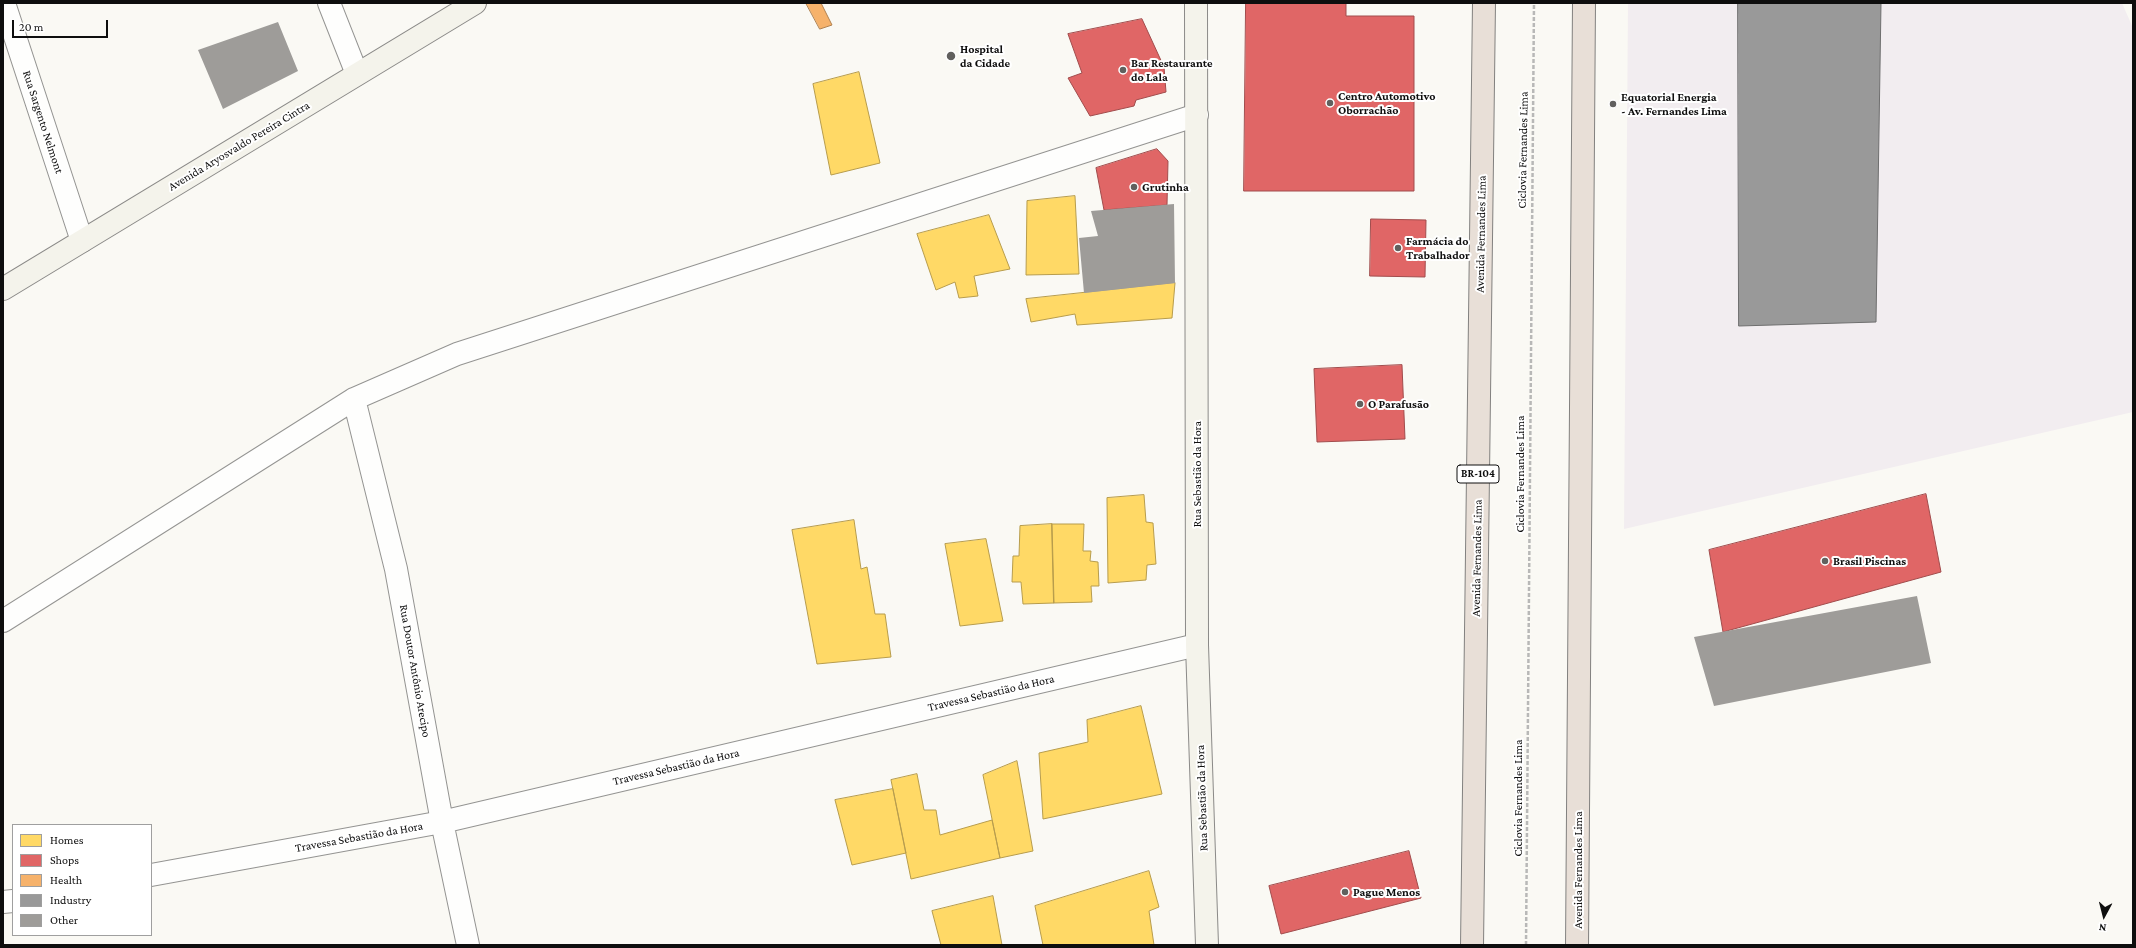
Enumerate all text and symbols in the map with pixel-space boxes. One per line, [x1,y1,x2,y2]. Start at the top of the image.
scale bar [14,12,110,38]
text: 20 m [19,20,43,34]
place label: Hospital da Cidade [960,42,1010,70]
marker: Hospital da Cidade [945,50,957,62]
place label: Bar Restaurante do Lala [1131,56,1213,84]
marker: Bar Restaurante do Lala [1118,65,1128,75]
street label: Rua Sargento Nelmont [20,69,66,175]
place label: Centro Automotivo Oborrachão [1338,89,1435,117]
place label: Equatorial Energia - Av. Fernandes Lima [1621,90,1727,118]
street label: Ciclovia Fernandes Lima [1515,91,1531,209]
street label: Avenida Aryosvaldo Pereira Cintra [166,98,312,194]
marker: Centro Automotivo Oborrachão [1325,98,1335,108]
marker: Equatorial Energia - Av. Fernandes Lima [1608,99,1618,109]
street label: Avenida Fernandes Lima [1473,175,1489,293]
place label: Grutinha [1142,180,1189,194]
marker: Grutinha [1129,182,1139,192]
place label: Farmácia do Trabalhador [1406,234,1470,262]
marker: Farmácia do Trabalhador [1393,243,1403,253]
place label: O Parafusão [1368,397,1429,411]
marker: O Parafusão [1355,399,1365,409]
street label: Ciclovia Fernandes Lima [1513,415,1527,533]
street label: Rua Sebastião da Hora [1190,421,1204,527]
road number: BR-104 [1457,465,1499,483]
street label: Avenida Fernandes Lima [1469,499,1485,617]
place label: Brasil Piscinas [1833,554,1906,568]
marker: Brasil Piscinas [1820,556,1830,566]
street label: Rua Doutor Antônio Arecipo [396,603,434,739]
street label: Travessa Sebastião da Hora [926,671,1056,715]
street label: Ciclovia Fernandes Lima [1511,739,1525,857]
street label: Travessa Sebastião da Hora [611,745,741,789]
street label: Rua Sebastião da Hora [1193,745,1211,851]
street label: Avenida Fernandes Lima [1571,811,1585,929]
street label: Travessa Sebastião da Hora [294,819,424,855]
legend [12,824,152,936]
text: Homes [50,833,83,847]
text: Shops [50,853,79,867]
text: Health [50,873,82,887]
place label: Pague Menos [1353,885,1420,899]
marker: Pague Menos [1340,887,1350,897]
text: Industry [50,893,91,907]
north arrow [2084,896,2124,936]
text: Other [50,913,78,927]
text: N [2098,921,2107,934]

